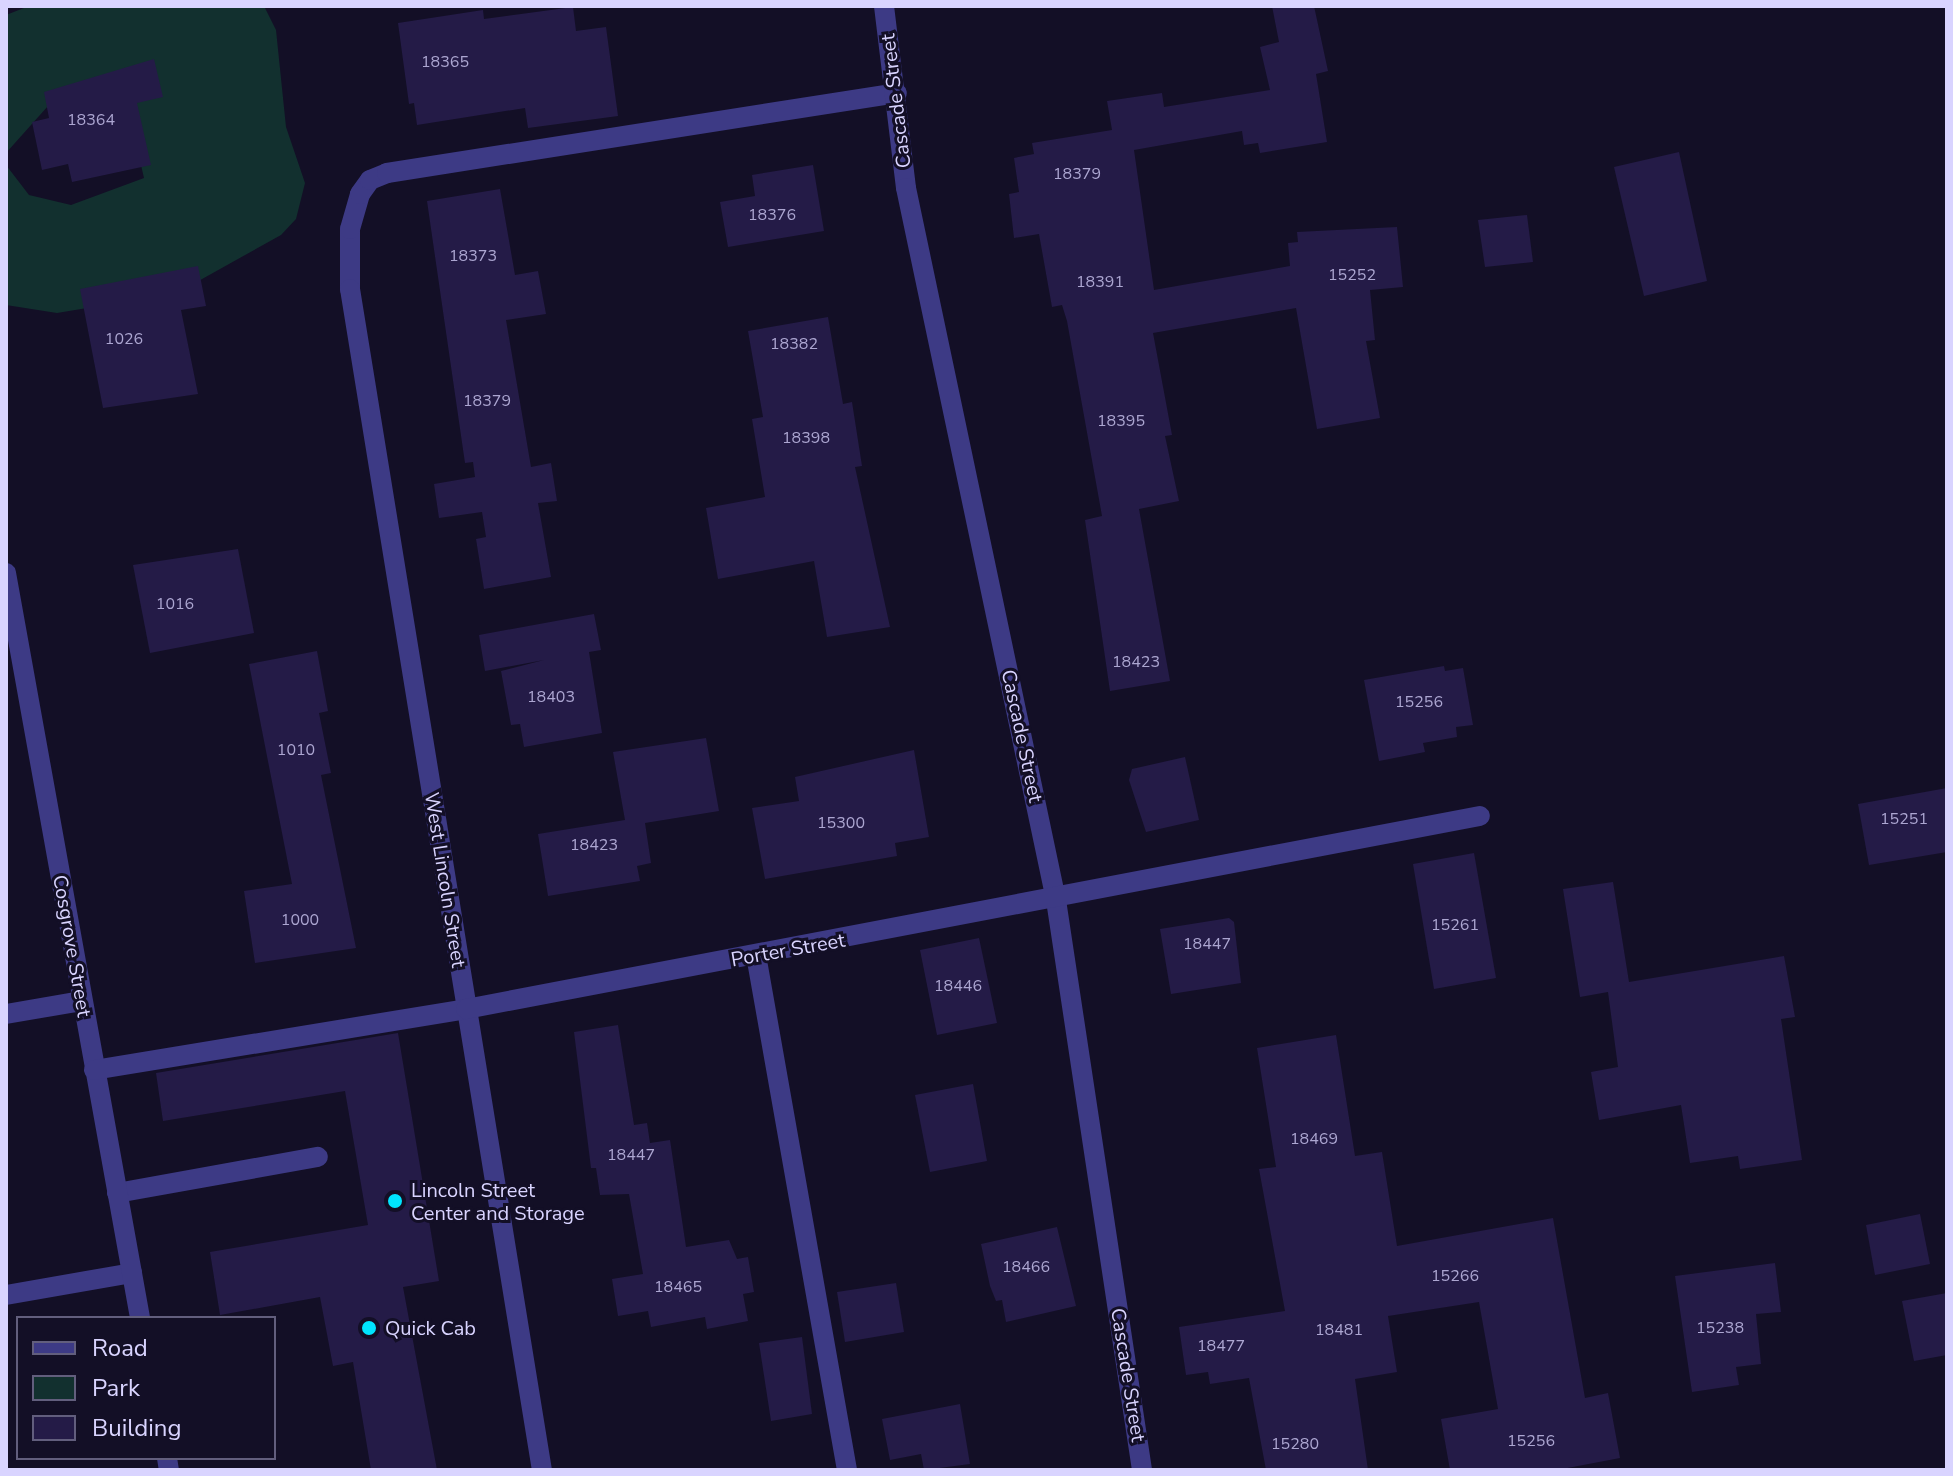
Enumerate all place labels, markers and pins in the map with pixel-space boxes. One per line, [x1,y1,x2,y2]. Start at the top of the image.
place label: Lincoln Street Center and Storage [411,1178,585,1225]
marker: Lincoln Street Center and Storage [386,1192,404,1210]
place label: Quick Cab [385,1316,476,1340]
marker: Quick Cab [360,1319,378,1337]

